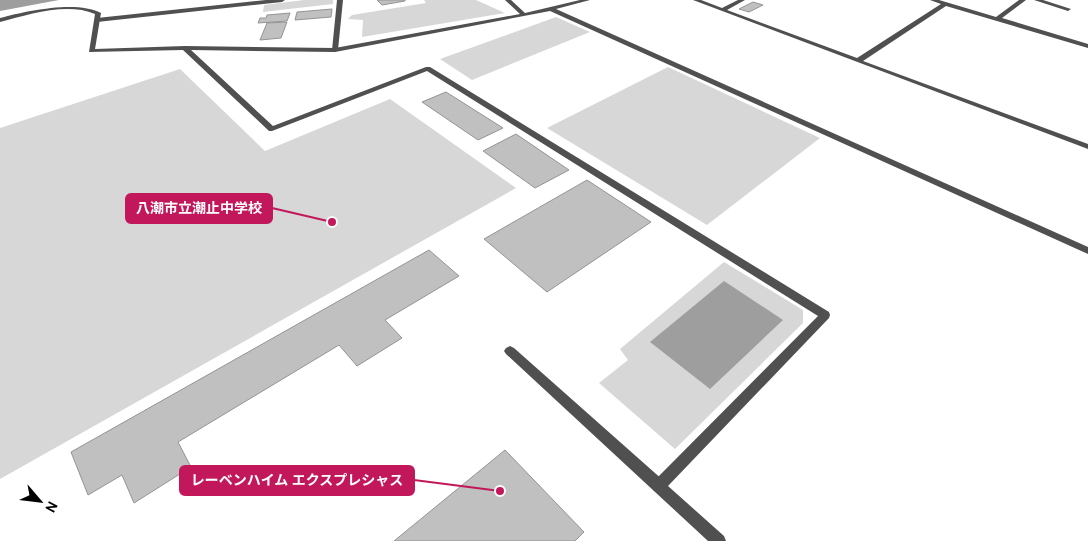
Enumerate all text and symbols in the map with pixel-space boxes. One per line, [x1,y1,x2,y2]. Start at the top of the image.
callout: 八潮市立潮止中学校 [126,194,272,223]
text: 八潮市立潮止中学校 [136,201,262,218]
callout: レーベンハイム エクスプレシャス [180,466,414,495]
text: レーベンハイム エクスプレシャス [191,473,403,490]
north arrow [15,476,65,526]
text: N [40,498,60,515]

